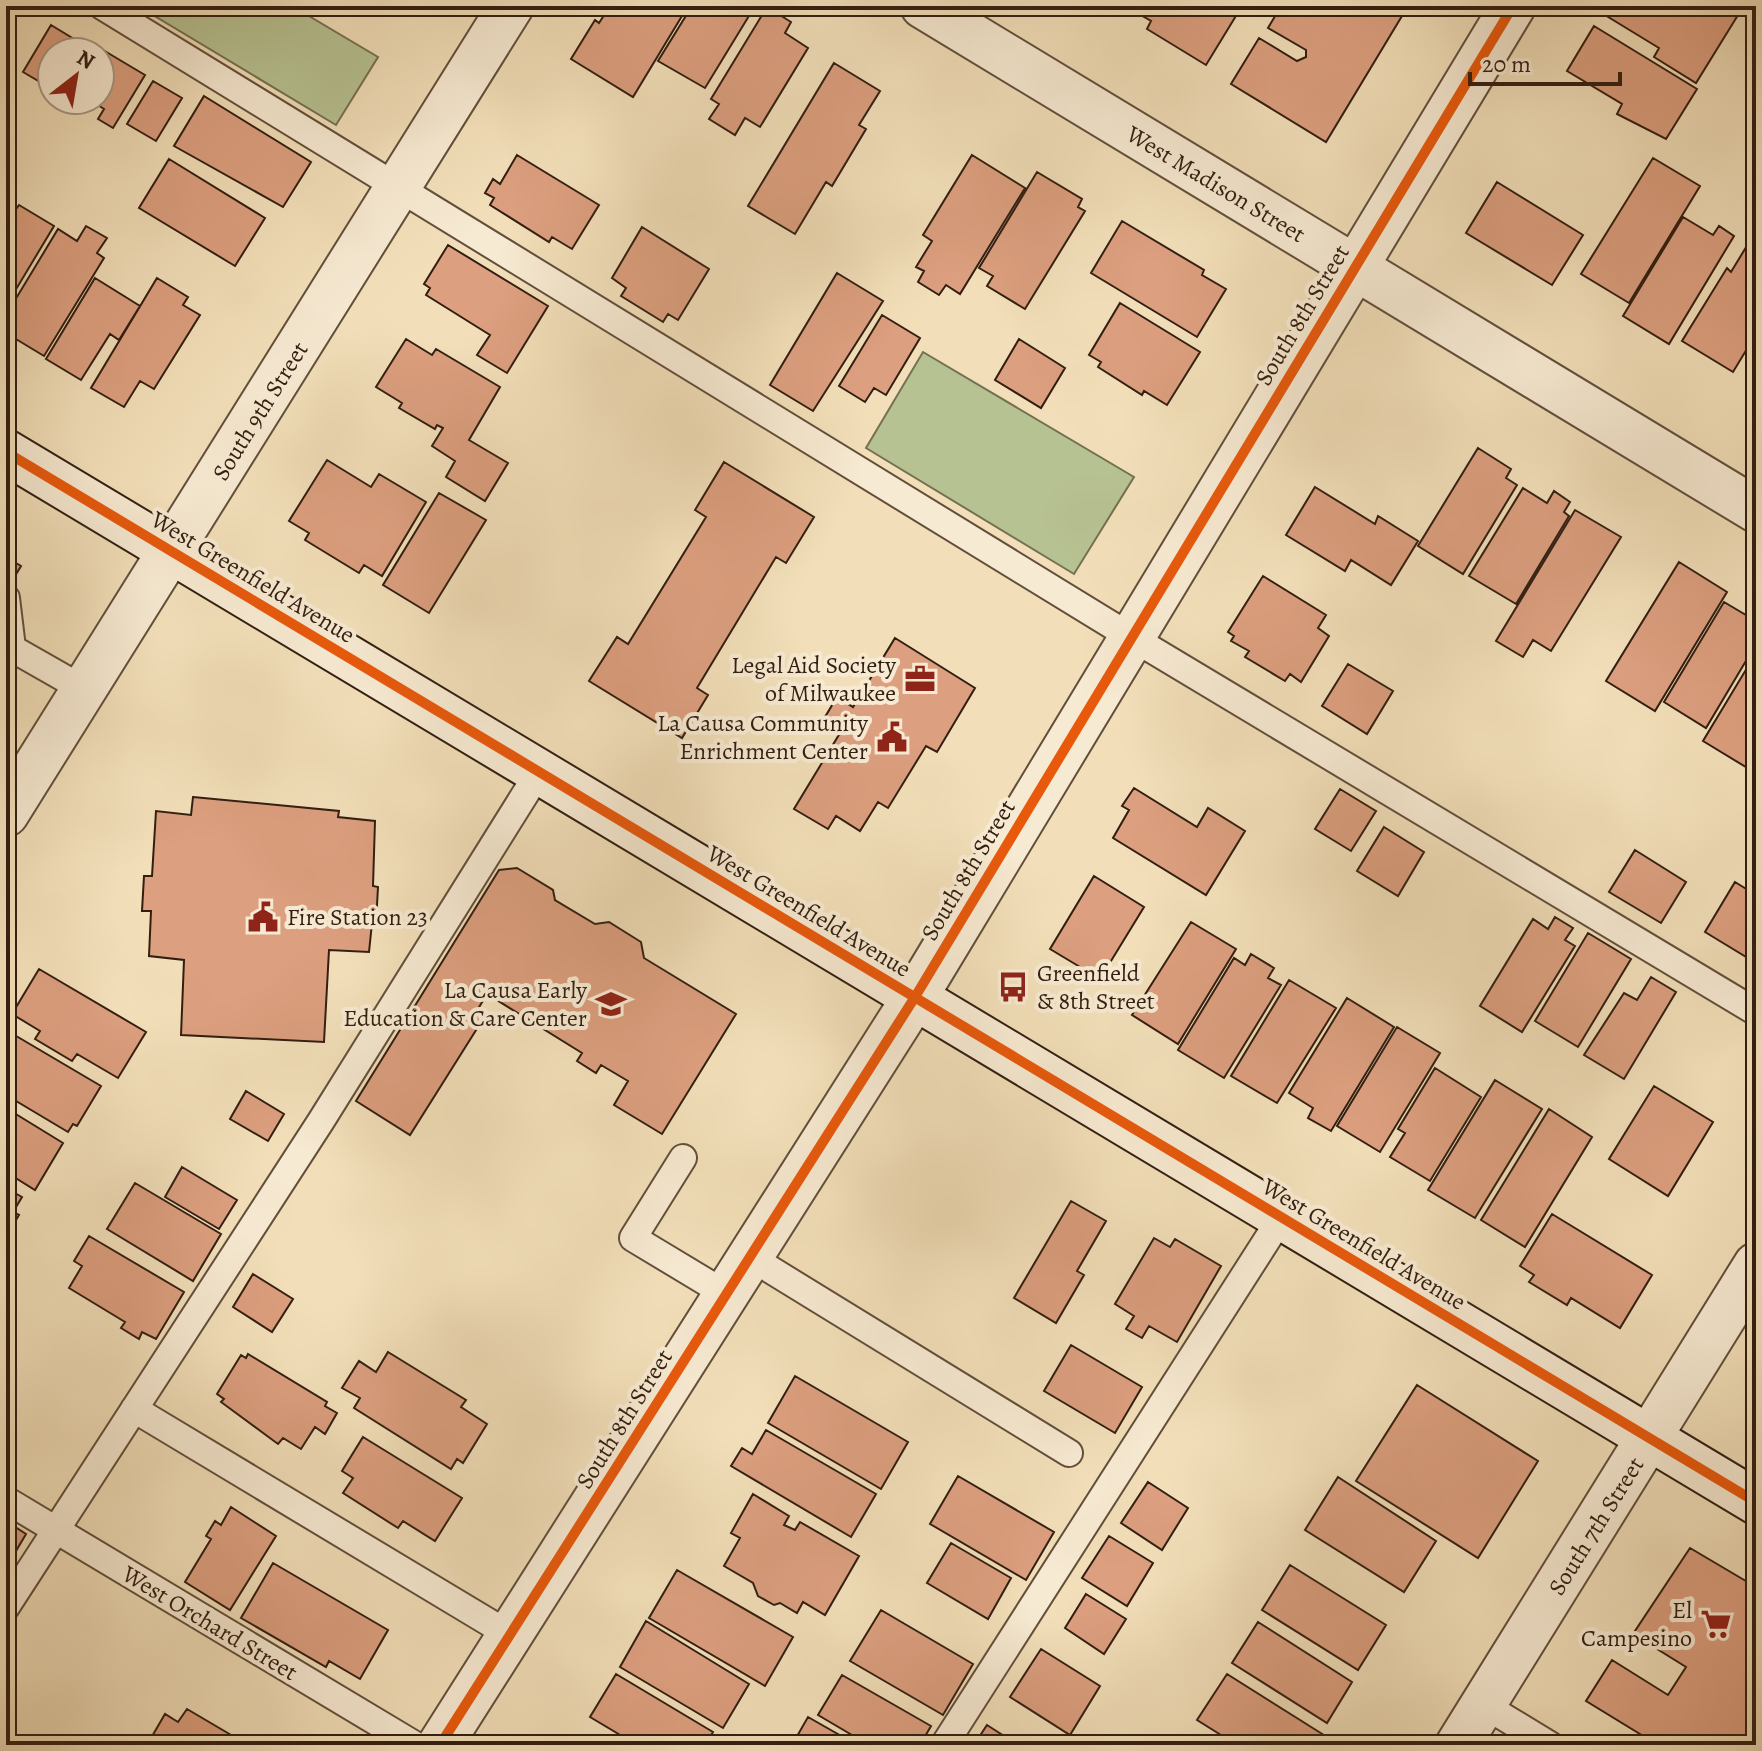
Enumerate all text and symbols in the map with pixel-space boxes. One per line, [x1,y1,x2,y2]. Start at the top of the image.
north arrow [36,36,116,116]
scale bar [1470,36,1620,86]
text: N [71,43,100,77]
text: 20 m [1482,48,1531,80]
street label: West Madison Street [1120,117,1311,250]
street label: South 8th Street [1247,239,1357,391]
street label: South 9th Street [205,335,315,487]
street label: West Greenfield Avenue [144,503,361,651]
place label: Legal Aid Society of Milwaukee [731,649,896,709]
office icon: Legal Aid Society of Milwaukee [903,662,937,696]
place label: La Causa Community Enrichment Center [657,707,868,767]
public building icon: La Causa Community Enrichment Center [875,720,909,754]
street label: South 8th Street [913,794,1023,946]
street label: West Greenfield Avenue [700,837,917,985]
public building icon: Fire Station 23 [246,900,280,934]
place label: Fire Station 23 [287,901,428,933]
place label: Greenfield & 8th Street [1037,957,1155,1017]
bus stop icon: Greenfield & 8th Street [996,970,1030,1004]
place label: La Causa Early Education & Care Center [343,974,587,1034]
school or university icon: La Causa Early Education & Care Center [594,987,628,1021]
street label: West Greenfield Avenue [1255,1170,1472,1318]
street label: South 8th Street [568,1343,680,1495]
street label: South 7th Street [1541,1451,1651,1601]
street label: West Orchard Street [116,1558,304,1688]
place label: El Campesino [1581,1594,1692,1654]
supermarket icon: El Campesino [1699,1607,1733,1641]

